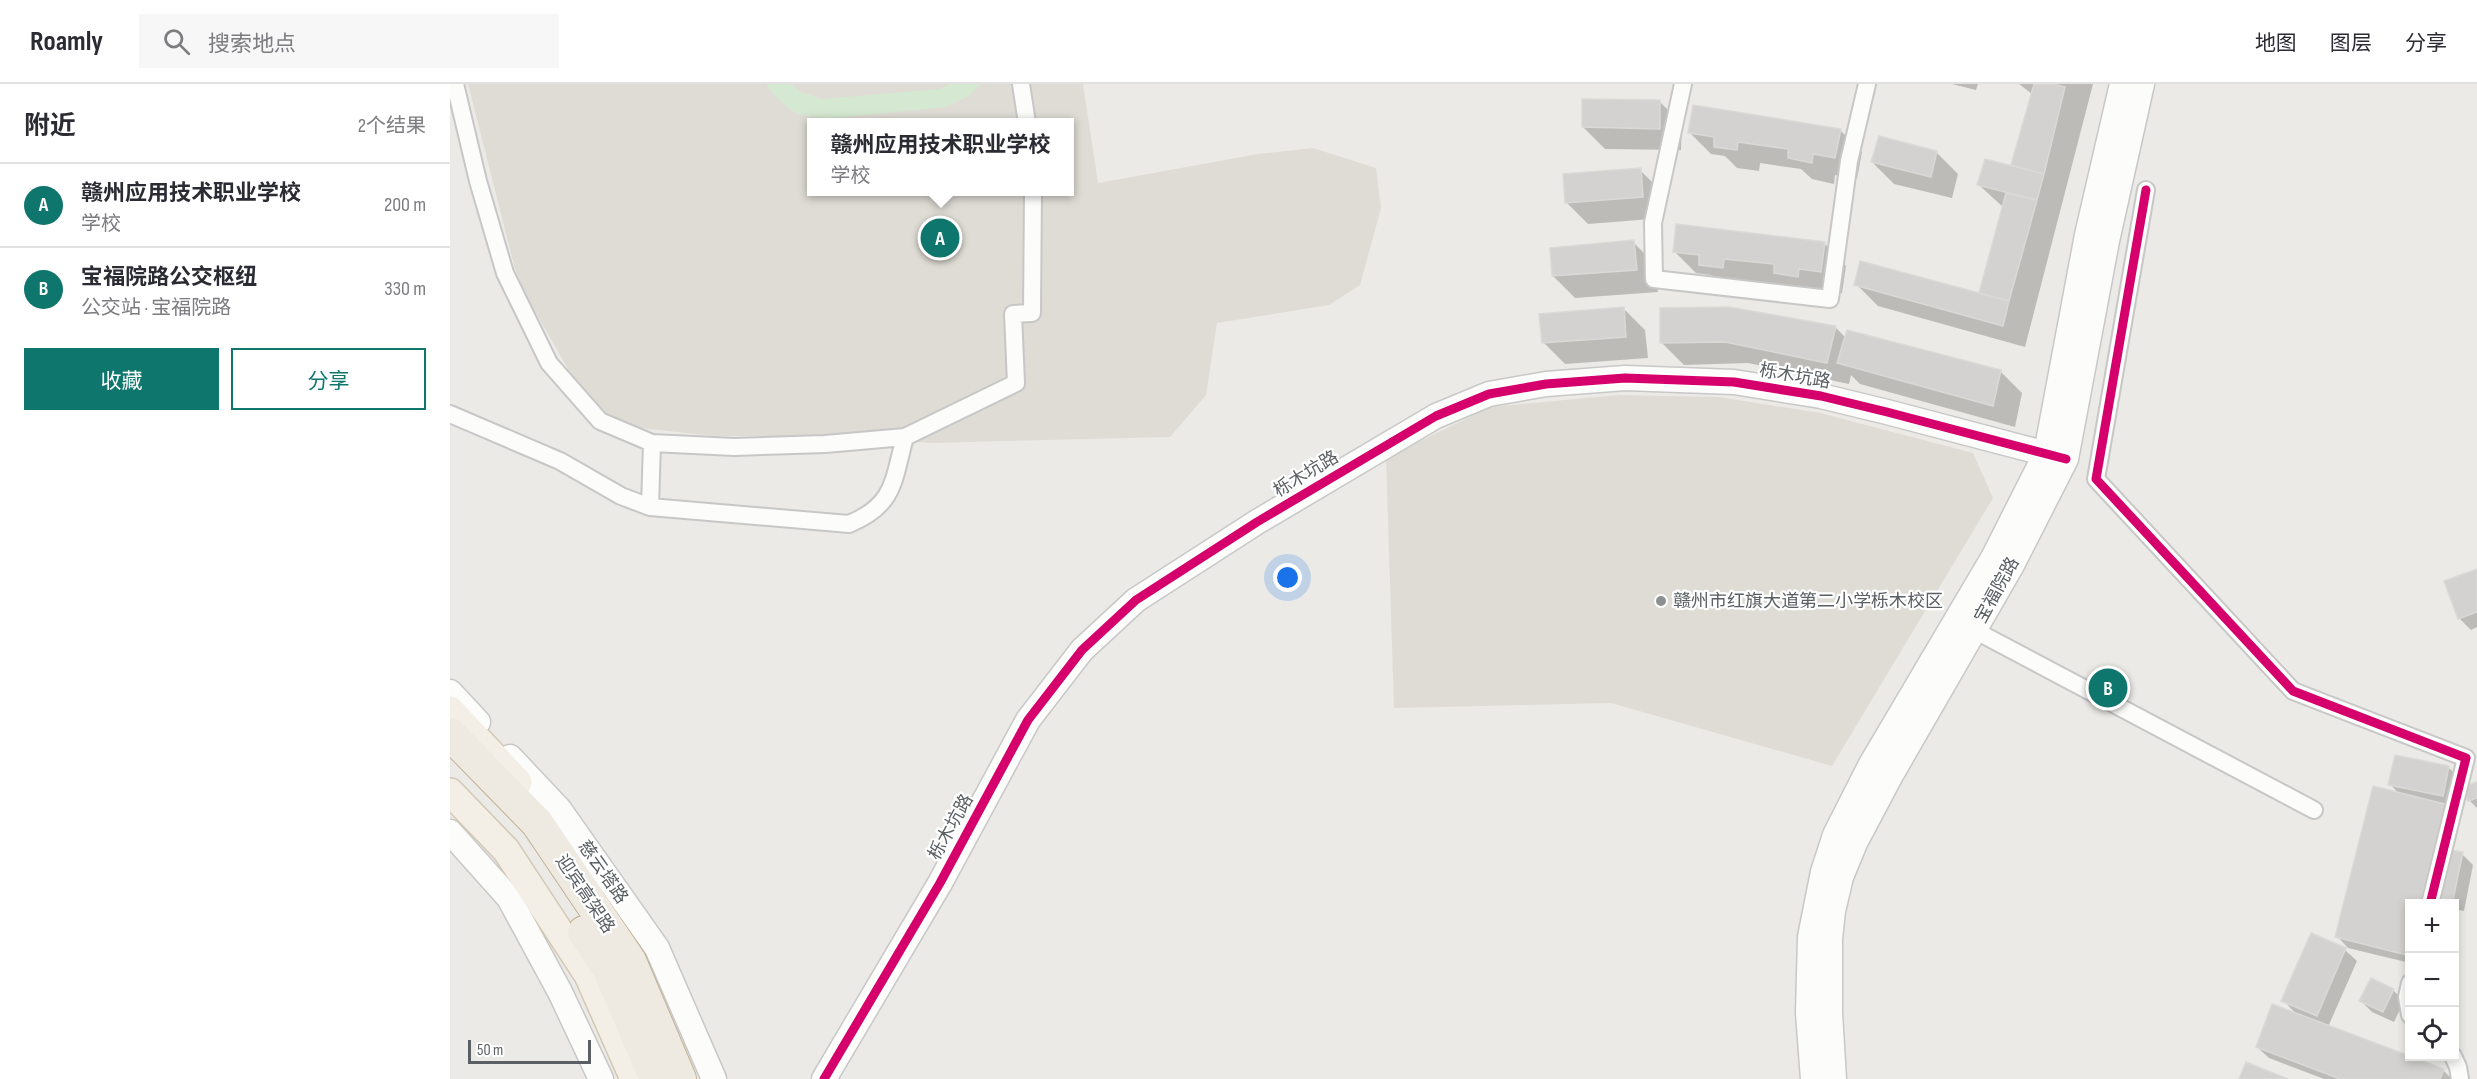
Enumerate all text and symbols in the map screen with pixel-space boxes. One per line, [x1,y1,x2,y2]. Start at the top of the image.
search box [139,14,559,68]
text: Roamly [30,25,103,58]
icon: search [160,25,193,58]
text: 搜索地点 [208,31,296,58]
text: 地图 [2255,31,2297,56]
text: 图层 [2330,31,2372,56]
text: 分享 [2405,31,2447,56]
text: 附近 [24,111,76,142]
text: 2个结果 [358,114,426,138]
popup [807,118,1074,196]
text: 赣州应用技术职业学校 [830,132,1051,159]
text: 学校 [830,164,870,188]
text: 赣州应用技术职业学校 [81,180,301,207]
text: A [39,193,48,217]
text: 200 m [384,193,426,217]
text: 学校 [81,212,121,236]
pin: A [920,216,960,260]
text: 宝福院路公交枢纽 [81,264,257,291]
text: B [39,277,48,301]
text: 330 m [384,277,426,301]
text: 公交站 · 宝福院路 [81,296,231,320]
button: 收藏 [24,348,219,410]
button: 分享 [231,348,426,410]
street label: 栎木坑路 [1758,359,1832,393]
street label: 栎木坑路 [1270,446,1342,502]
street label: 宝福院路 [1970,553,2024,627]
your location [1273,563,1302,592]
place label: 赣州市红旗大道第二小学栎木校区 [1673,591,1943,612]
marker: 赣州市红旗大道第二小学栎木校区 [1654,594,1668,608]
pin: B [2088,666,2128,710]
street label: 栎木坑路 [924,790,978,864]
street label: 慈云塔路 [574,836,632,908]
street label: 迎宾高架路 [551,851,619,937]
map controls [2405,899,2459,1061]
button: + [2405,899,2459,953]
button: − [2405,953,2459,1007]
button: locate [2405,1007,2459,1061]
scale bar [468,1037,591,1064]
text: 50 m [477,1041,503,1060]

